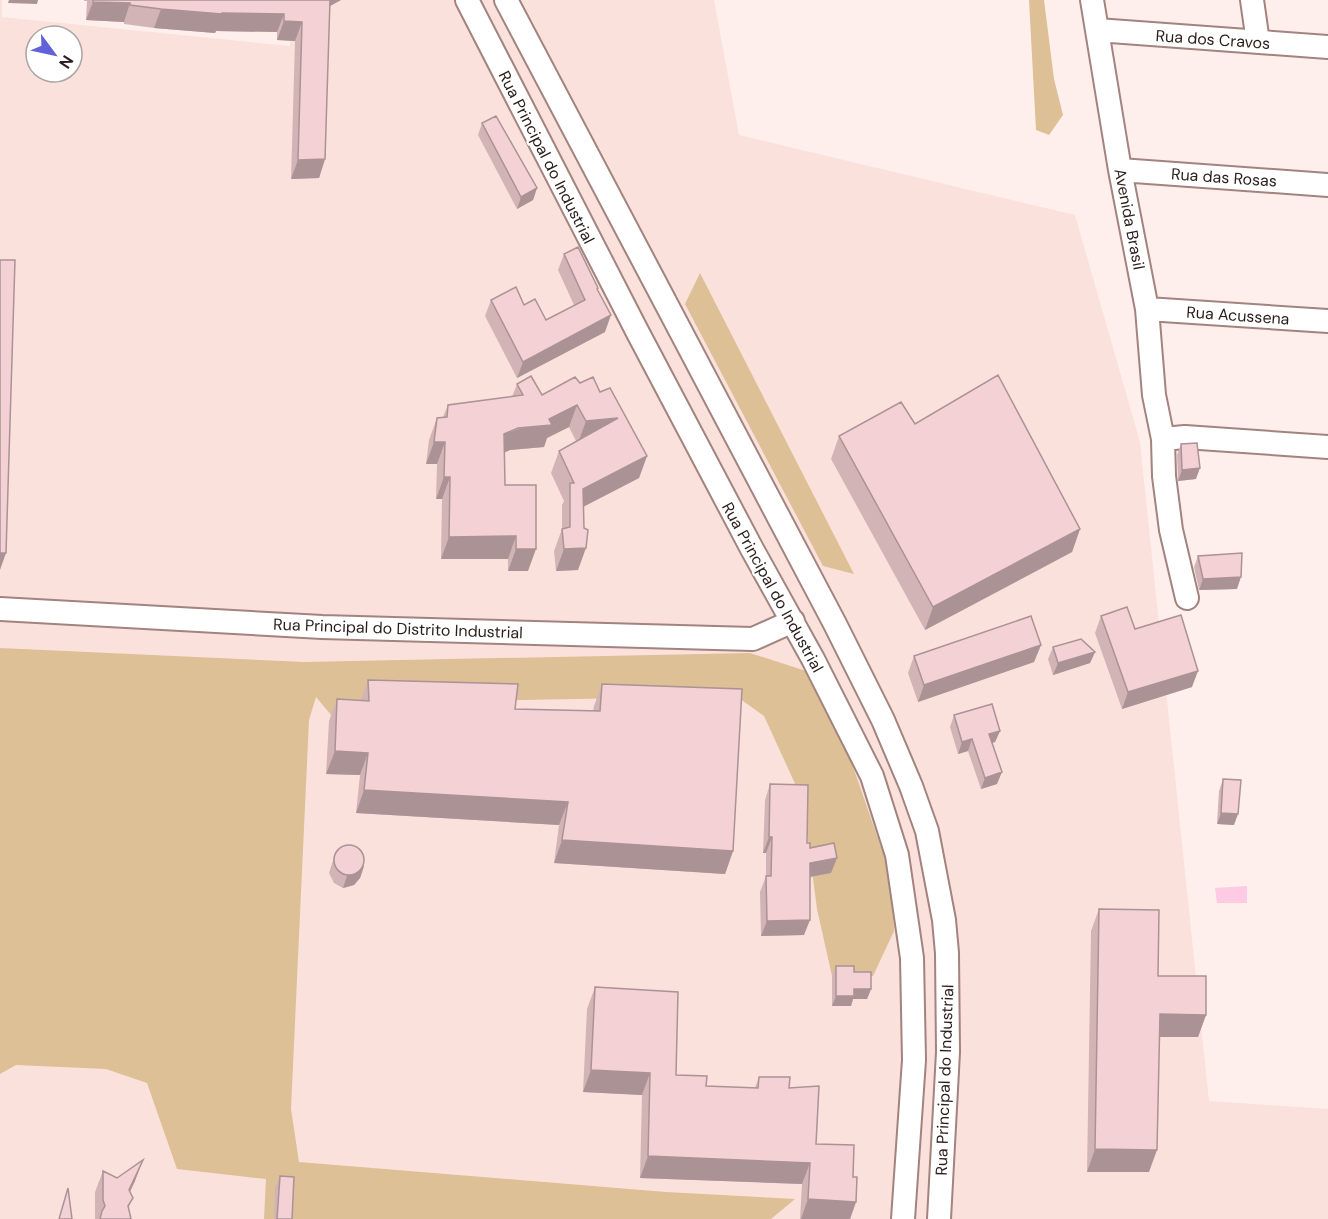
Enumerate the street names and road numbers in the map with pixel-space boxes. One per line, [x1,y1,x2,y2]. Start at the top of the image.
street label: Rua dos Cravos [1155,25,1271,54]
street label: Rua Principal do Industrial [494,67,599,247]
street label: Rua das Rosas [1170,163,1278,192]
street label: Avenida Brasil [1109,167,1150,271]
street label: Rua Acussena [1186,301,1290,330]
street label: Rua Principal do Industrial [717,499,828,676]
street label: Rua Principal do Distrito Industrial [273,614,523,643]
street label: Rua Principal do Industrial [931,984,958,1176]

